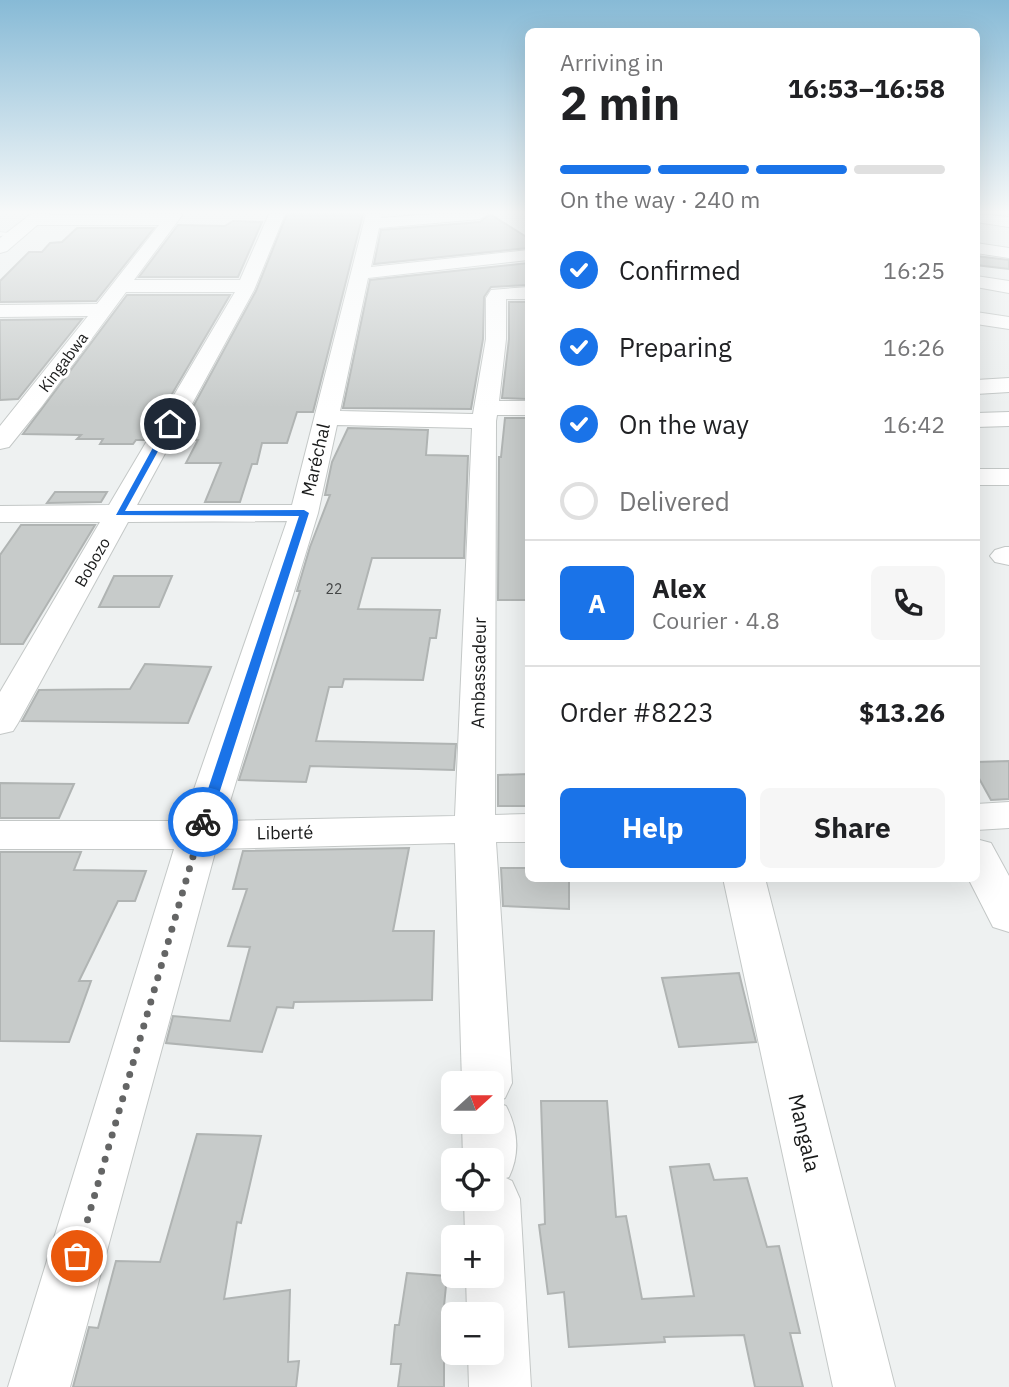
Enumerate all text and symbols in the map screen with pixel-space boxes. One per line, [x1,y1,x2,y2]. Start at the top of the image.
text: Arriving in [560,47,664,77]
text: 16:53–16:58 [788,71,945,105]
text: 2 min [560,73,680,133]
text: On the way · 240 m [560,184,760,214]
icon: check [560,251,598,289]
text: Confirmed [619,253,741,287]
text: 16:25 [883,255,945,285]
street label: Kingabwa [34,328,92,396]
icon: check [560,328,598,366]
text: Preparing [619,330,732,364]
text: 16:26 [883,332,945,362]
pin [140,394,200,454]
icon: home [151,405,189,443]
icon: check [560,405,598,443]
text: On the way [619,407,749,441]
text: 16:42 [883,409,945,439]
street label: Maréchal [296,421,335,499]
text: Delivered [619,484,730,518]
street label: Bobozo [70,534,114,590]
button: phone [871,566,945,640]
text: Alex [652,571,706,605]
house number: 22 [326,580,342,598]
text: A [588,586,606,620]
text: Courier · 4.8 [652,605,780,635]
street label: Ambassadeur [466,617,491,729]
text: Order #8223 [560,695,714,729]
text: $13.26 [859,695,945,729]
courier [168,787,238,857]
button: Help [560,788,746,868]
button: Share [760,788,945,868]
icon: bike [184,803,222,841]
street label: Liberté [256,821,314,844]
north arrow [441,1071,504,1134]
map controls [441,1071,504,1365]
street label: Mangala [782,1091,828,1175]
button: locate [441,1148,504,1211]
button: + [441,1225,504,1288]
pin [47,1226,107,1286]
icon: bag [58,1237,96,1275]
button: − [441,1302,504,1365]

